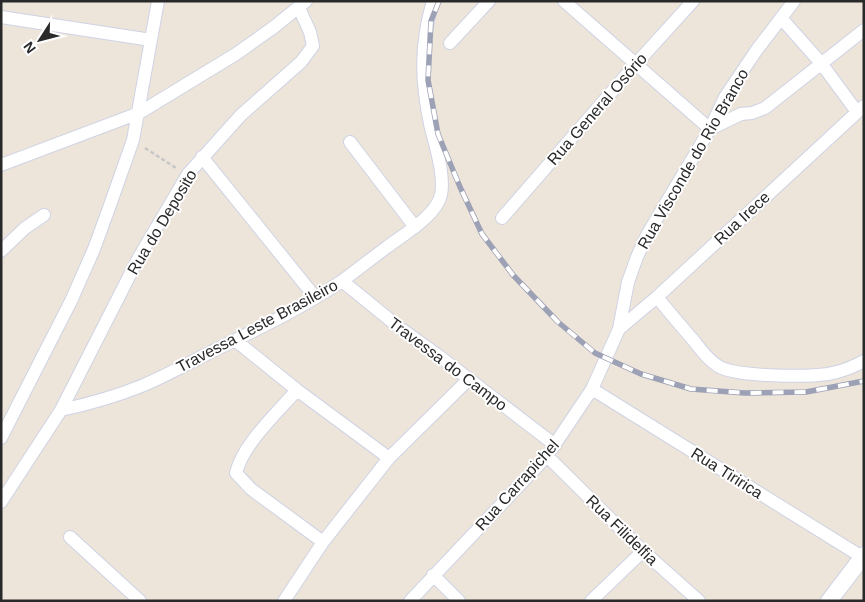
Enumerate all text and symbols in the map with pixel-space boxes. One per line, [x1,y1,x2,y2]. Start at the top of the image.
north arrow [15,15,65,65]
text: N [20,39,39,56]
street label: Rua General Osório [544,50,650,168]
street label: Rua Visconde do Rio Branco [634,66,752,252]
street label: Rua do Deposito [124,166,200,277]
street label: Rua Irece [711,188,773,248]
street label: Travessa Leste Brasileiro [174,276,341,376]
street label: Travessa do Campo [386,314,510,414]
street label: Rua Carrapichel [472,436,562,534]
street label: Rua Tiririca [688,444,766,502]
street label: Rua Filidelfia [583,492,661,568]

